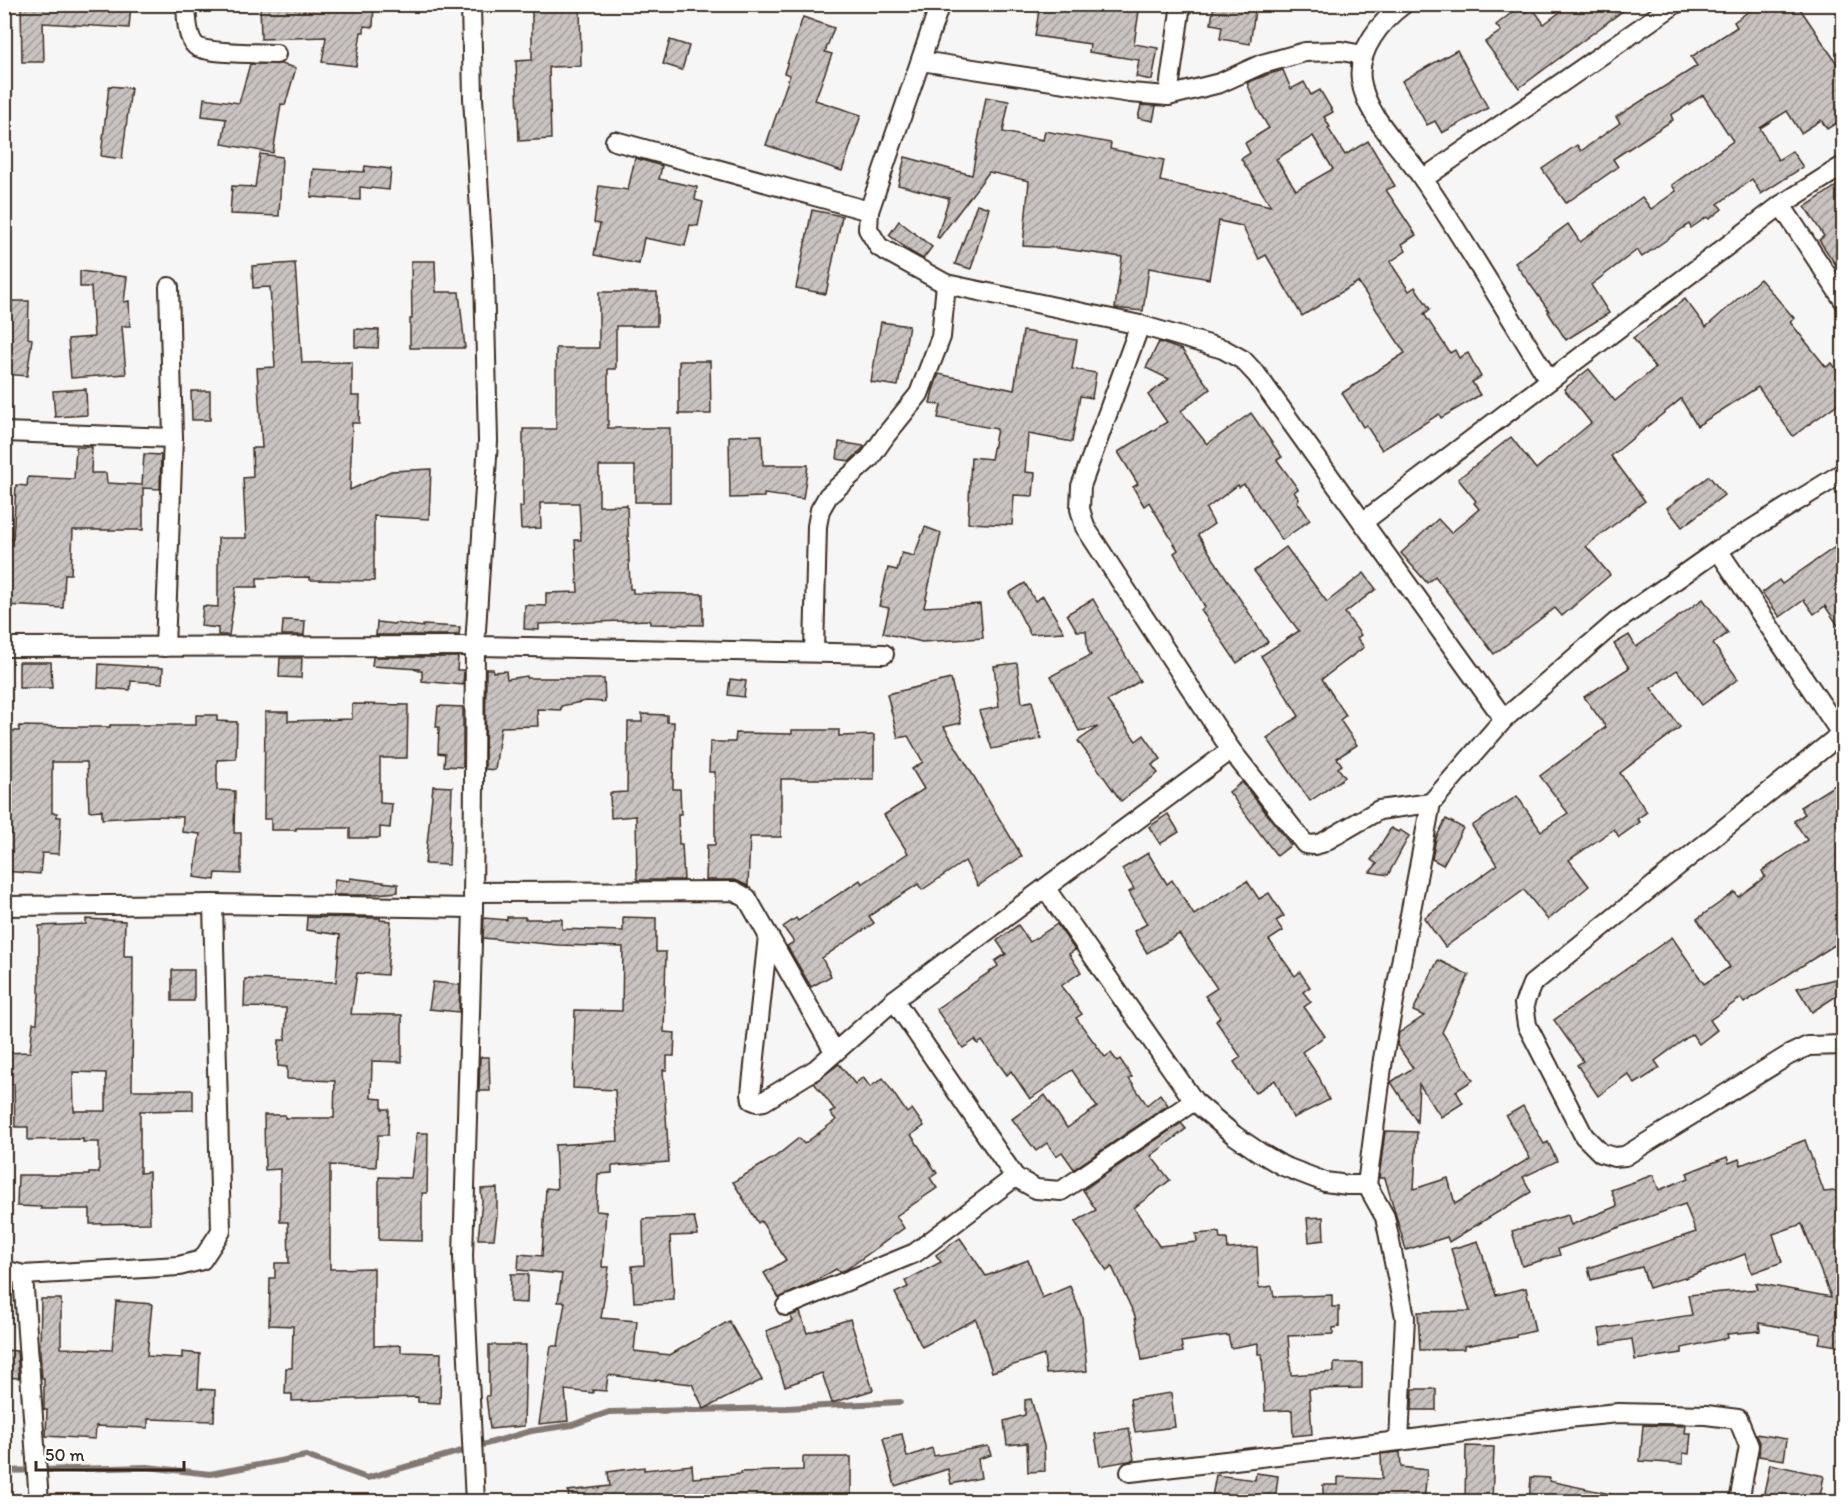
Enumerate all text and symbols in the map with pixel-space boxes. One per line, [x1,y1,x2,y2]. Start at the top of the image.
scale bar [36,1434,184,1472]
text: 50 m [45,1444,85,1466]

